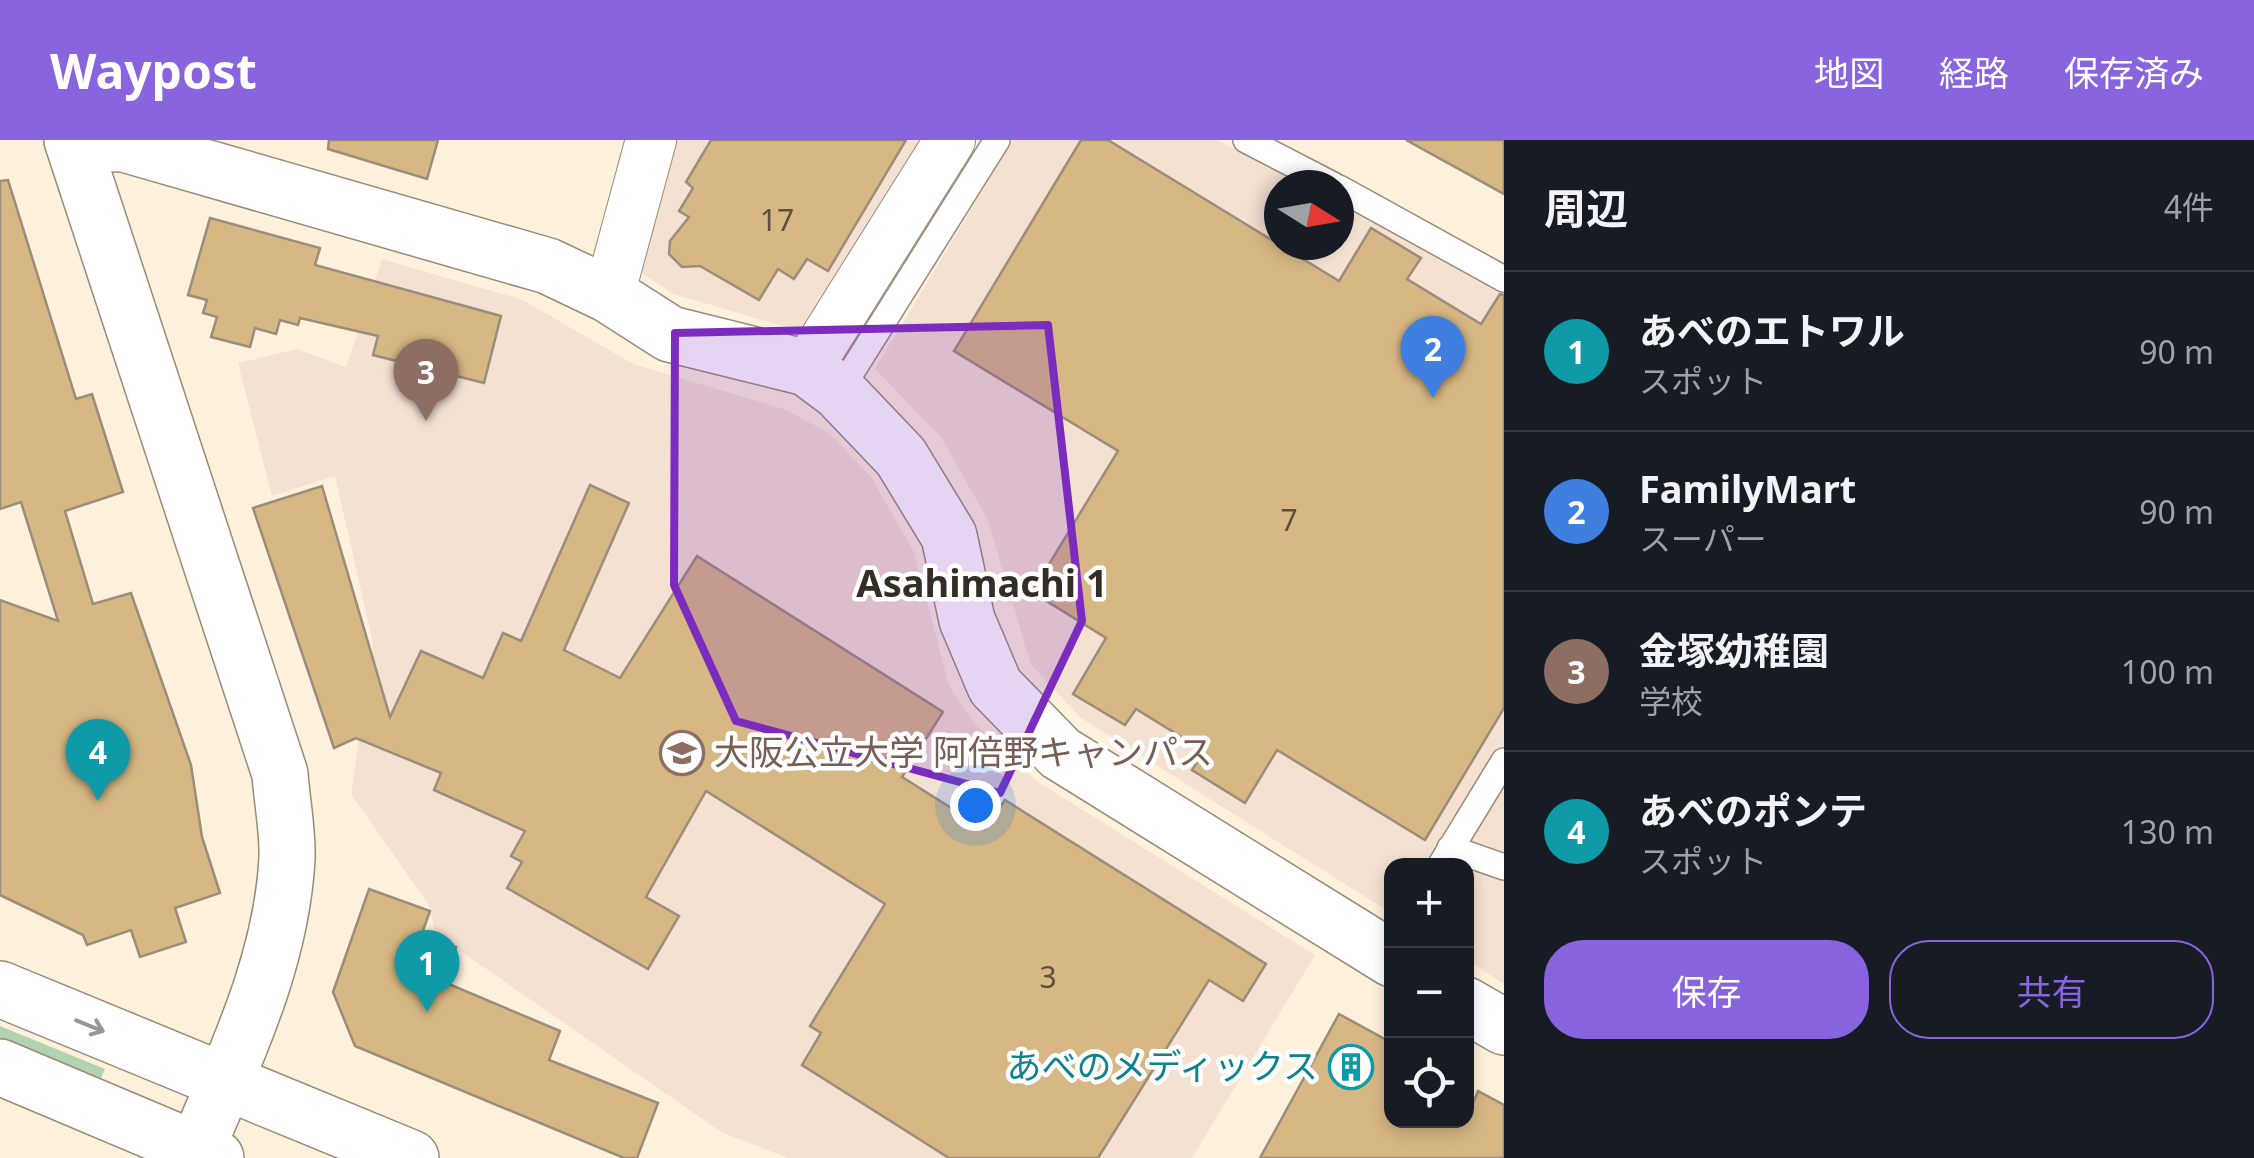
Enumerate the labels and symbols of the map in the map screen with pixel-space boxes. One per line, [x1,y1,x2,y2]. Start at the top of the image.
north arrow [1264,170,1354,260]
house number: 17 [760,199,794,240]
pin: 2 [1400,316,1466,398]
pin: 3 [394,338,458,421]
house number: 7 [1280,499,1298,540]
district label: Asahimachi 1 [856,556,1108,608]
pin: 4 [66,718,130,801]
place label: 大阪公立大学 阿倍野キャンパス [714,728,1213,775]
school or university icon: 大阪公立大学 阿倍野キャンパス [659,730,705,776]
your location [950,780,1001,831]
pin: 1 [394,930,460,1012]
house number: 3 [1039,956,1057,997]
one-way arrow [74,1019,105,1037]
place label: あべのメディックス [1006,1042,1318,1089]
building icon: あべのメディックス [1328,1044,1374,1090]

